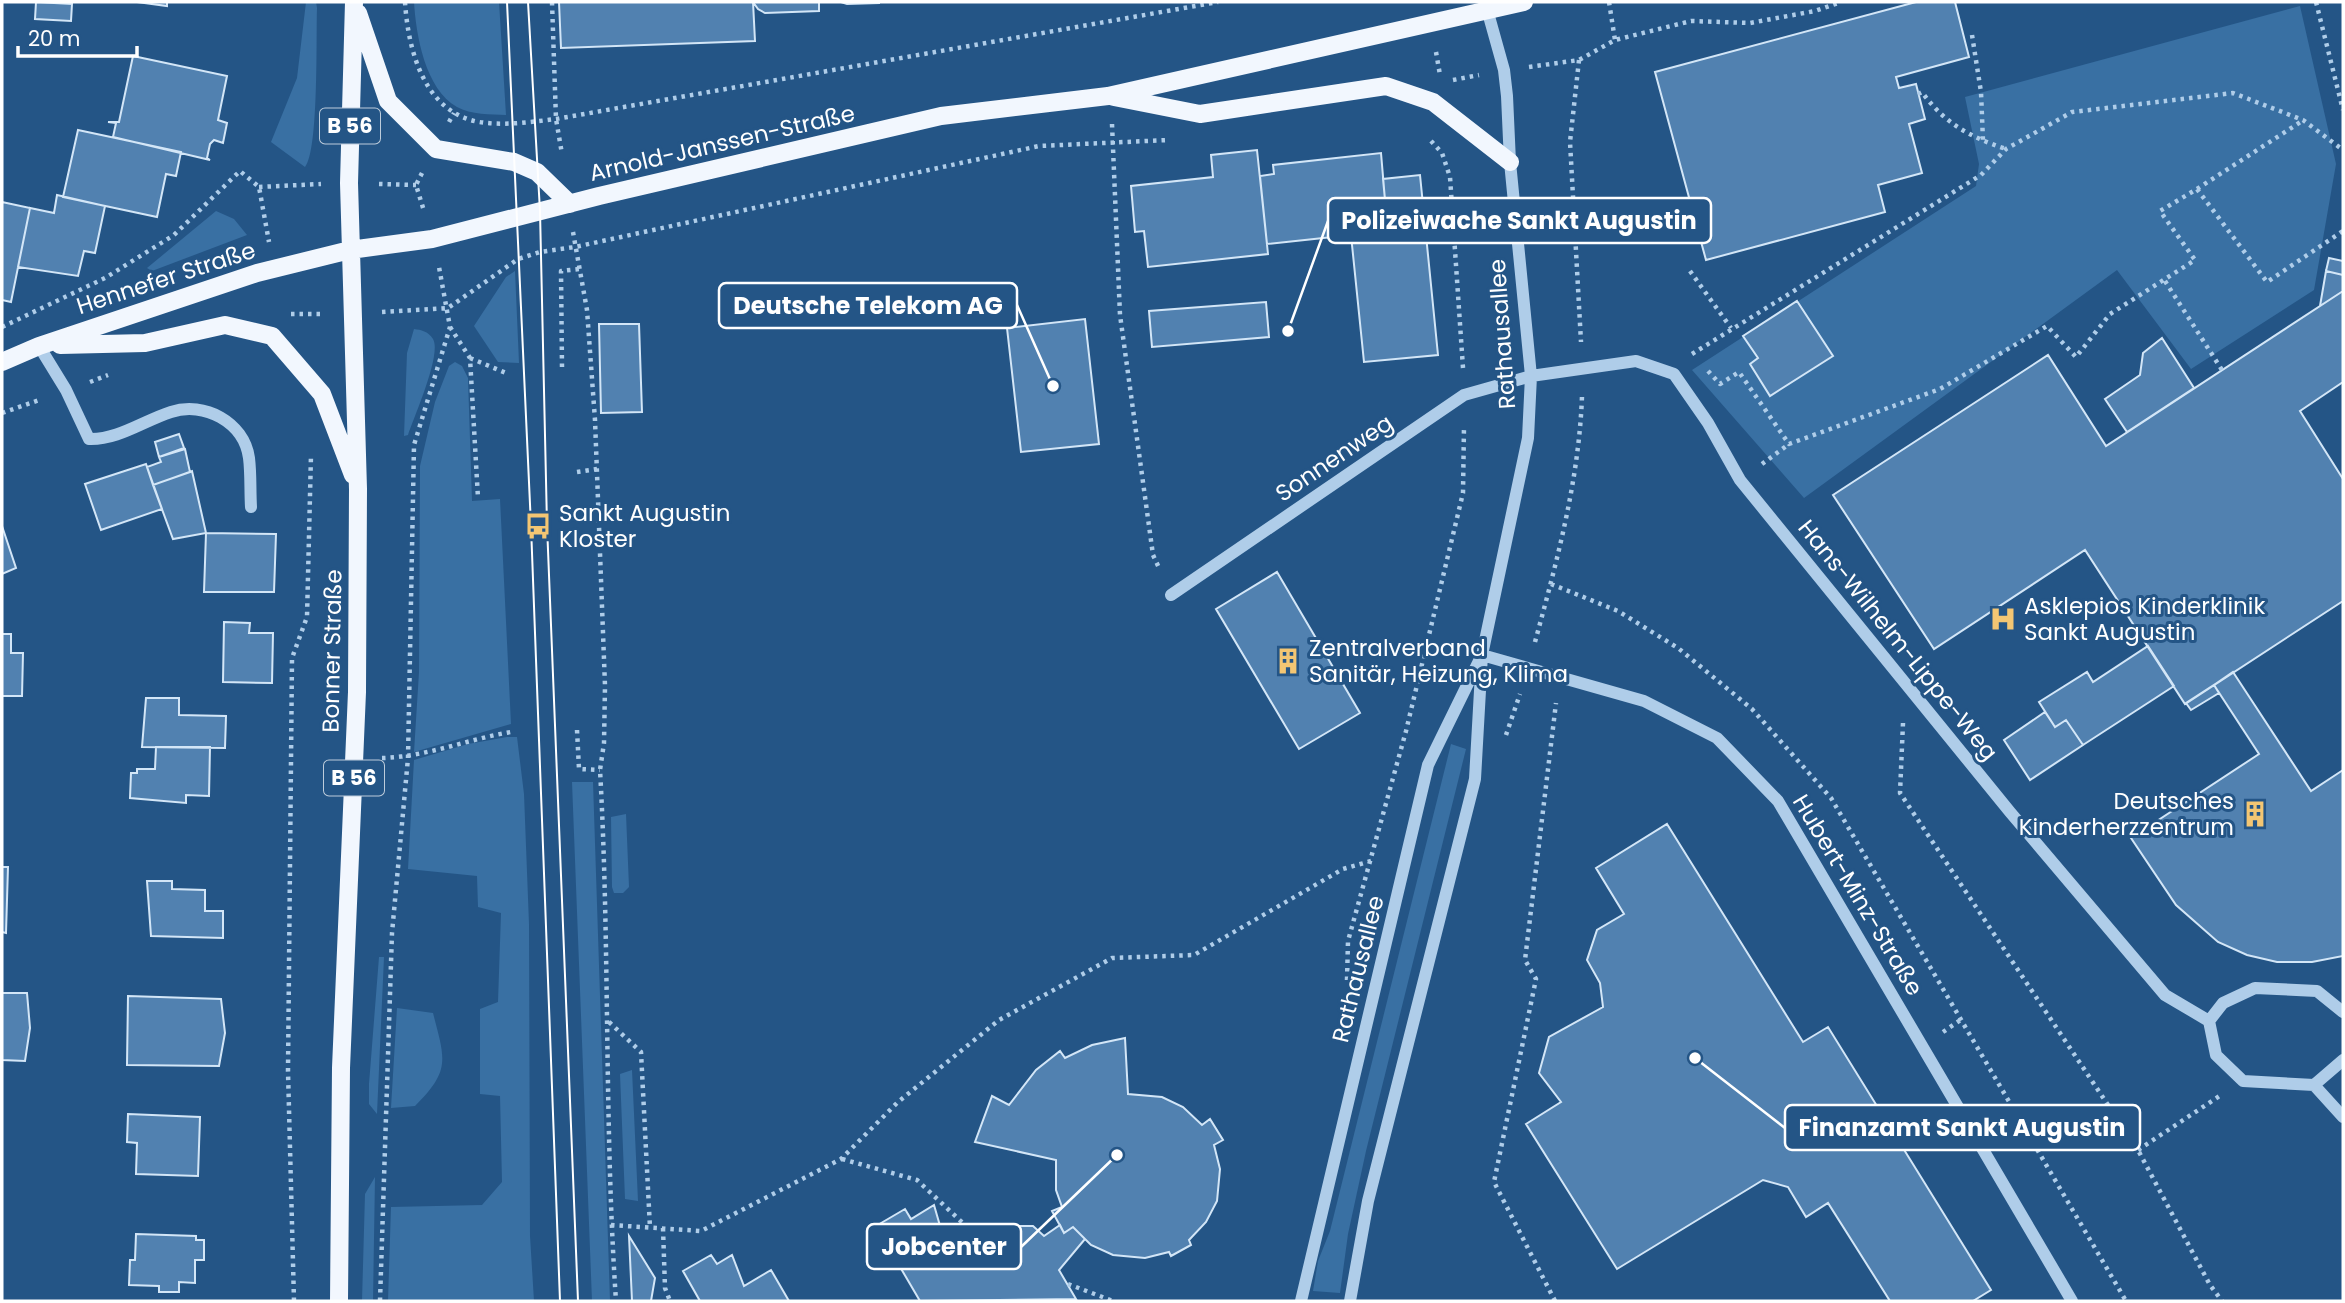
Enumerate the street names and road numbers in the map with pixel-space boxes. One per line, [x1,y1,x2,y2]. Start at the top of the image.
street label: Arnold-Janssen-Straße [586,97,858,189]
road number: B 56 [320,108,380,144]
street label: Hennefer Straße [72,234,260,322]
street label: Rathausallee [1481,258,1523,410]
street label: Sonnenweg [1269,407,1399,509]
street label: Hans-Wilhelm-Lippe-Weg [1791,513,2005,767]
street label: Bonner Straße [315,569,349,733]
road number: B 56 [324,760,384,796]
street label: Hubert-Minz-Straße [1785,788,1931,1002]
street label: Rathausallee [1324,892,1392,1046]

